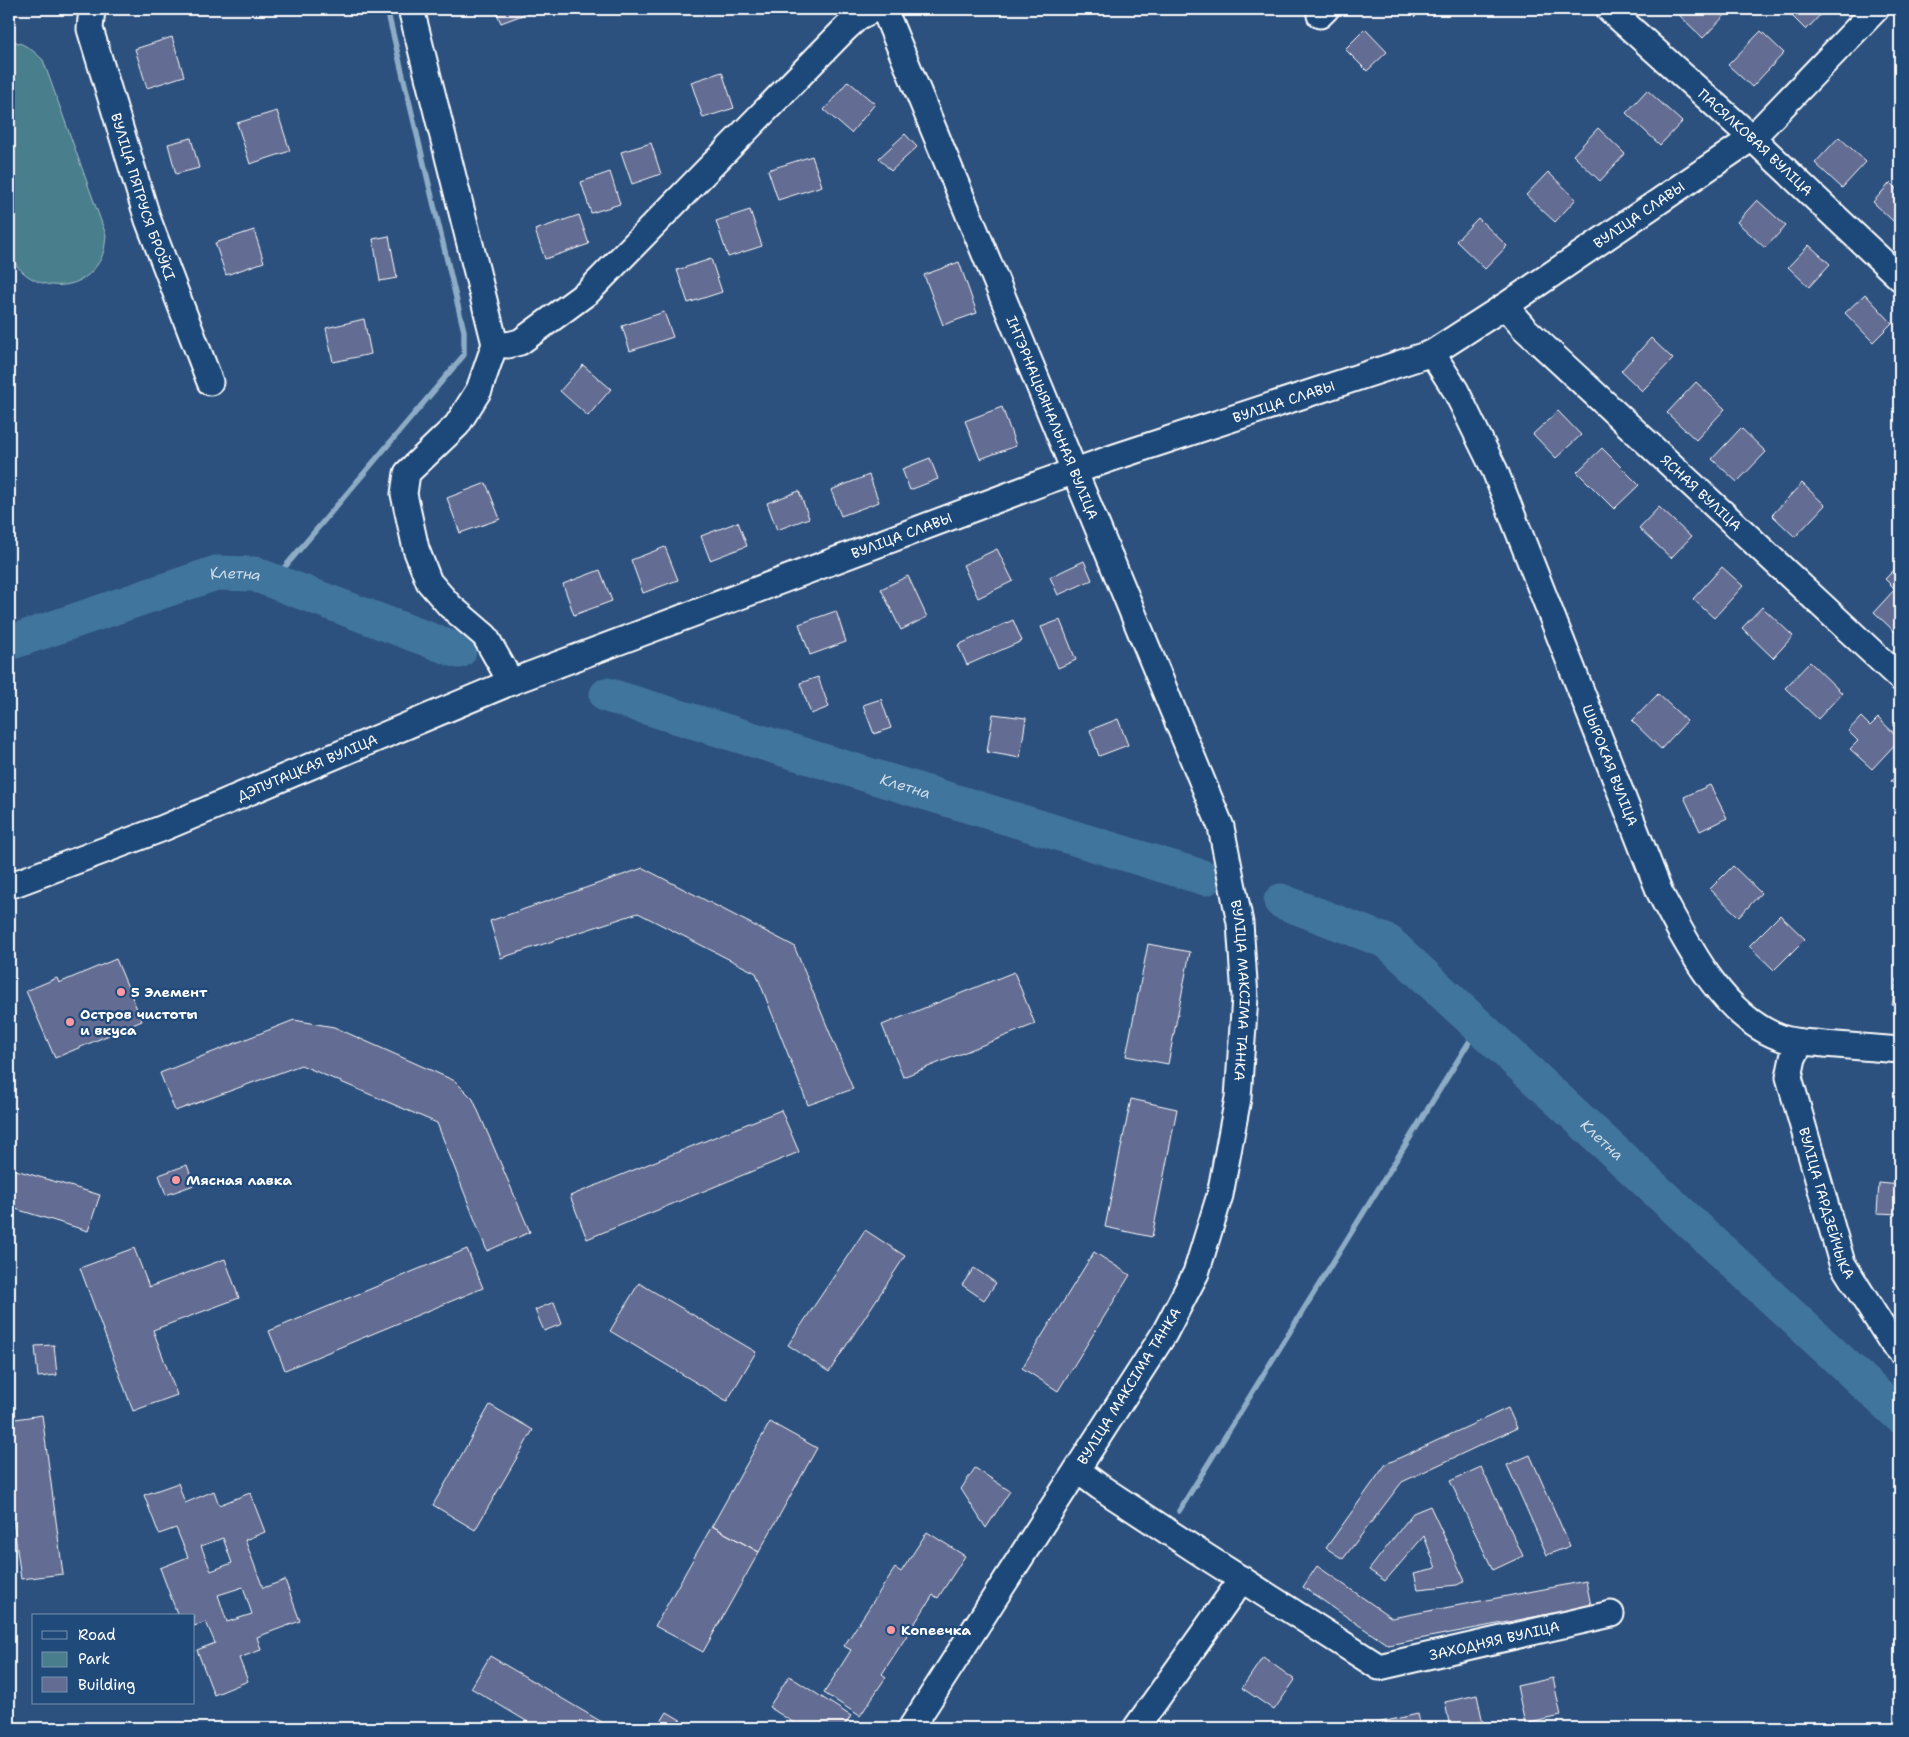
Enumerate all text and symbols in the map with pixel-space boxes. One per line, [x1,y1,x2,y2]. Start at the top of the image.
street label: ПАСЯЛКОВАЯ ВУЛІЦА [1694,85,1817,200]
street label: ВУЛІЦА ПЯТРУСЯ БРОЎКІ [107,111,179,283]
street label: ВУЛІЦА СЛАВЫ [1590,178,1688,252]
street label: ІНТЭРНАЦЫЯНАЛЬНАЯ ВУЛІЦА [1002,313,1102,522]
street label: ВУЛІЦА СЛАВЫ [1230,377,1337,427]
street label: ЯСНАЯ ВУЛІЦА [1657,451,1745,535]
street label: ВУЛІЦА СЛАВЫ [849,508,954,563]
water label: Клетна [207,562,264,586]
street label: ШЫРОКАЯ ВУЛІЦА [1578,702,1642,829]
street label: ДЭПУТАЦКАЯ ВУЛІЦА [234,730,380,805]
water label: Клетна [878,769,933,803]
street label: ВУЛІЦА МАКСІМА ТАНКА [1227,898,1254,1082]
place label: 5 Элемент [131,983,208,1001]
marker: 5 Элемент [115,986,127,998]
place label: Остров чистоты и вкуса [80,1005,198,1039]
marker: Остров чистоты и вкуса [64,1016,76,1028]
water label: Клетна [1576,1115,1628,1165]
street label: ВУЛІЦА ГАРДЗЕЙЧЫКА [1795,1125,1859,1282]
place label: Мясная лавка [186,1171,292,1189]
marker: Мясная лавка [170,1174,182,1186]
street label: ВУЛІЦА МАКСІМА ТАНКА [1073,1304,1185,1468]
legend [32,1614,195,1704]
street label: ЗАХОДНЯЯ ВУЛІЦА [1427,1617,1561,1664]
place label: Копеечка [901,1621,971,1639]
marker: Копеечка [885,1624,897,1636]
text: Road [78,1625,116,1645]
text: Park [78,1649,110,1669]
text: Building [78,1675,135,1695]

